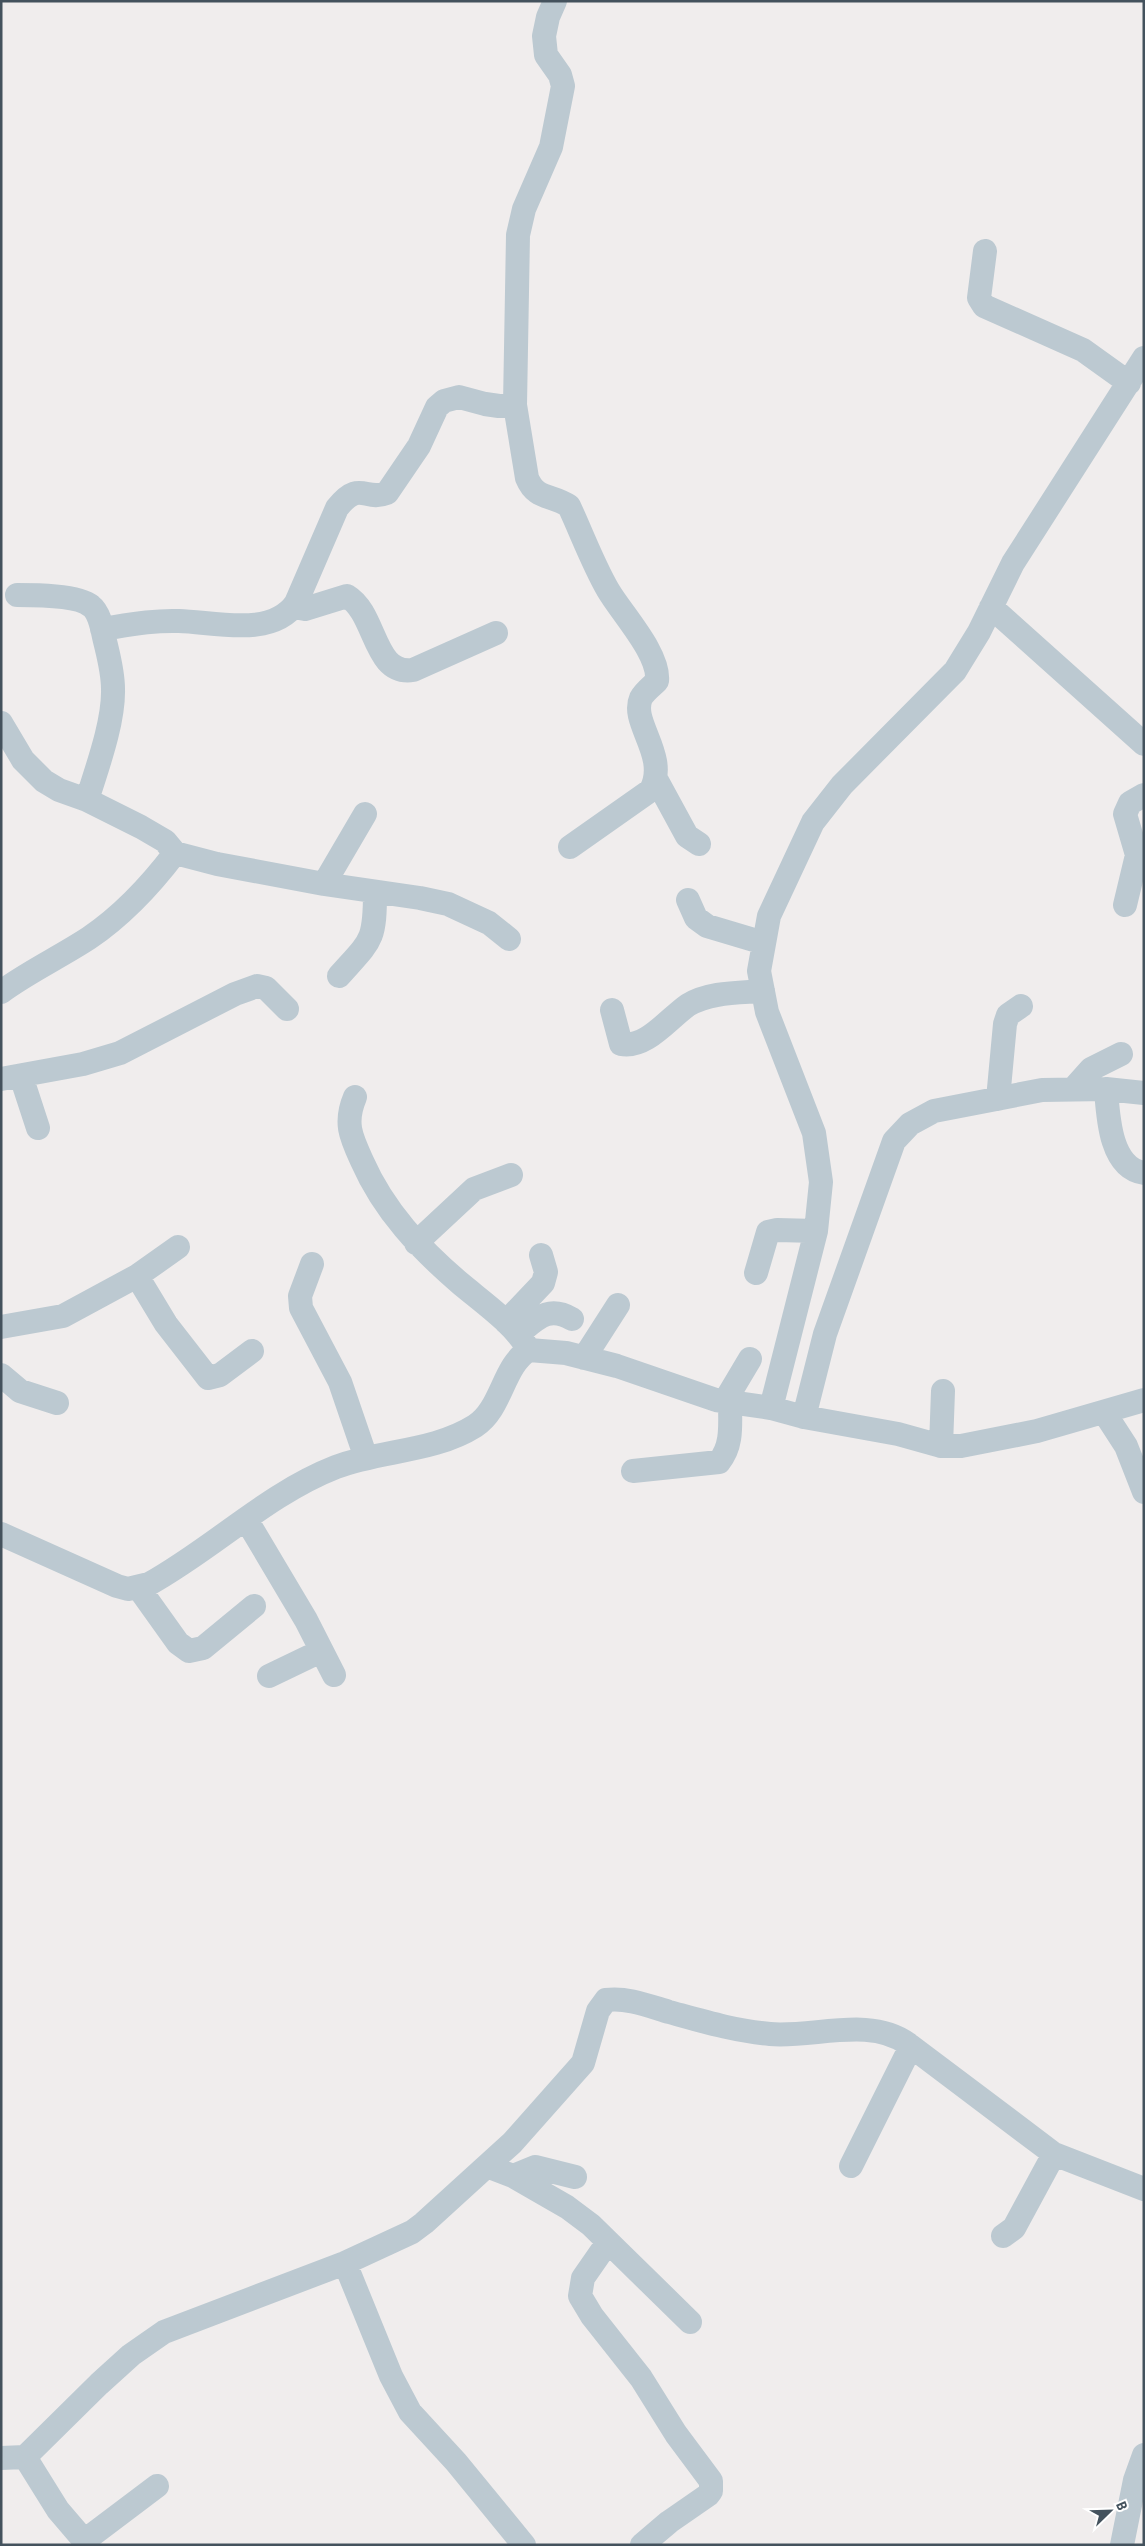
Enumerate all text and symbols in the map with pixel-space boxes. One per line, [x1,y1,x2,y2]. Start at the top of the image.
north arrow [1085,2486,1135,2536]
text: B [1113,2499,1131,2513]

